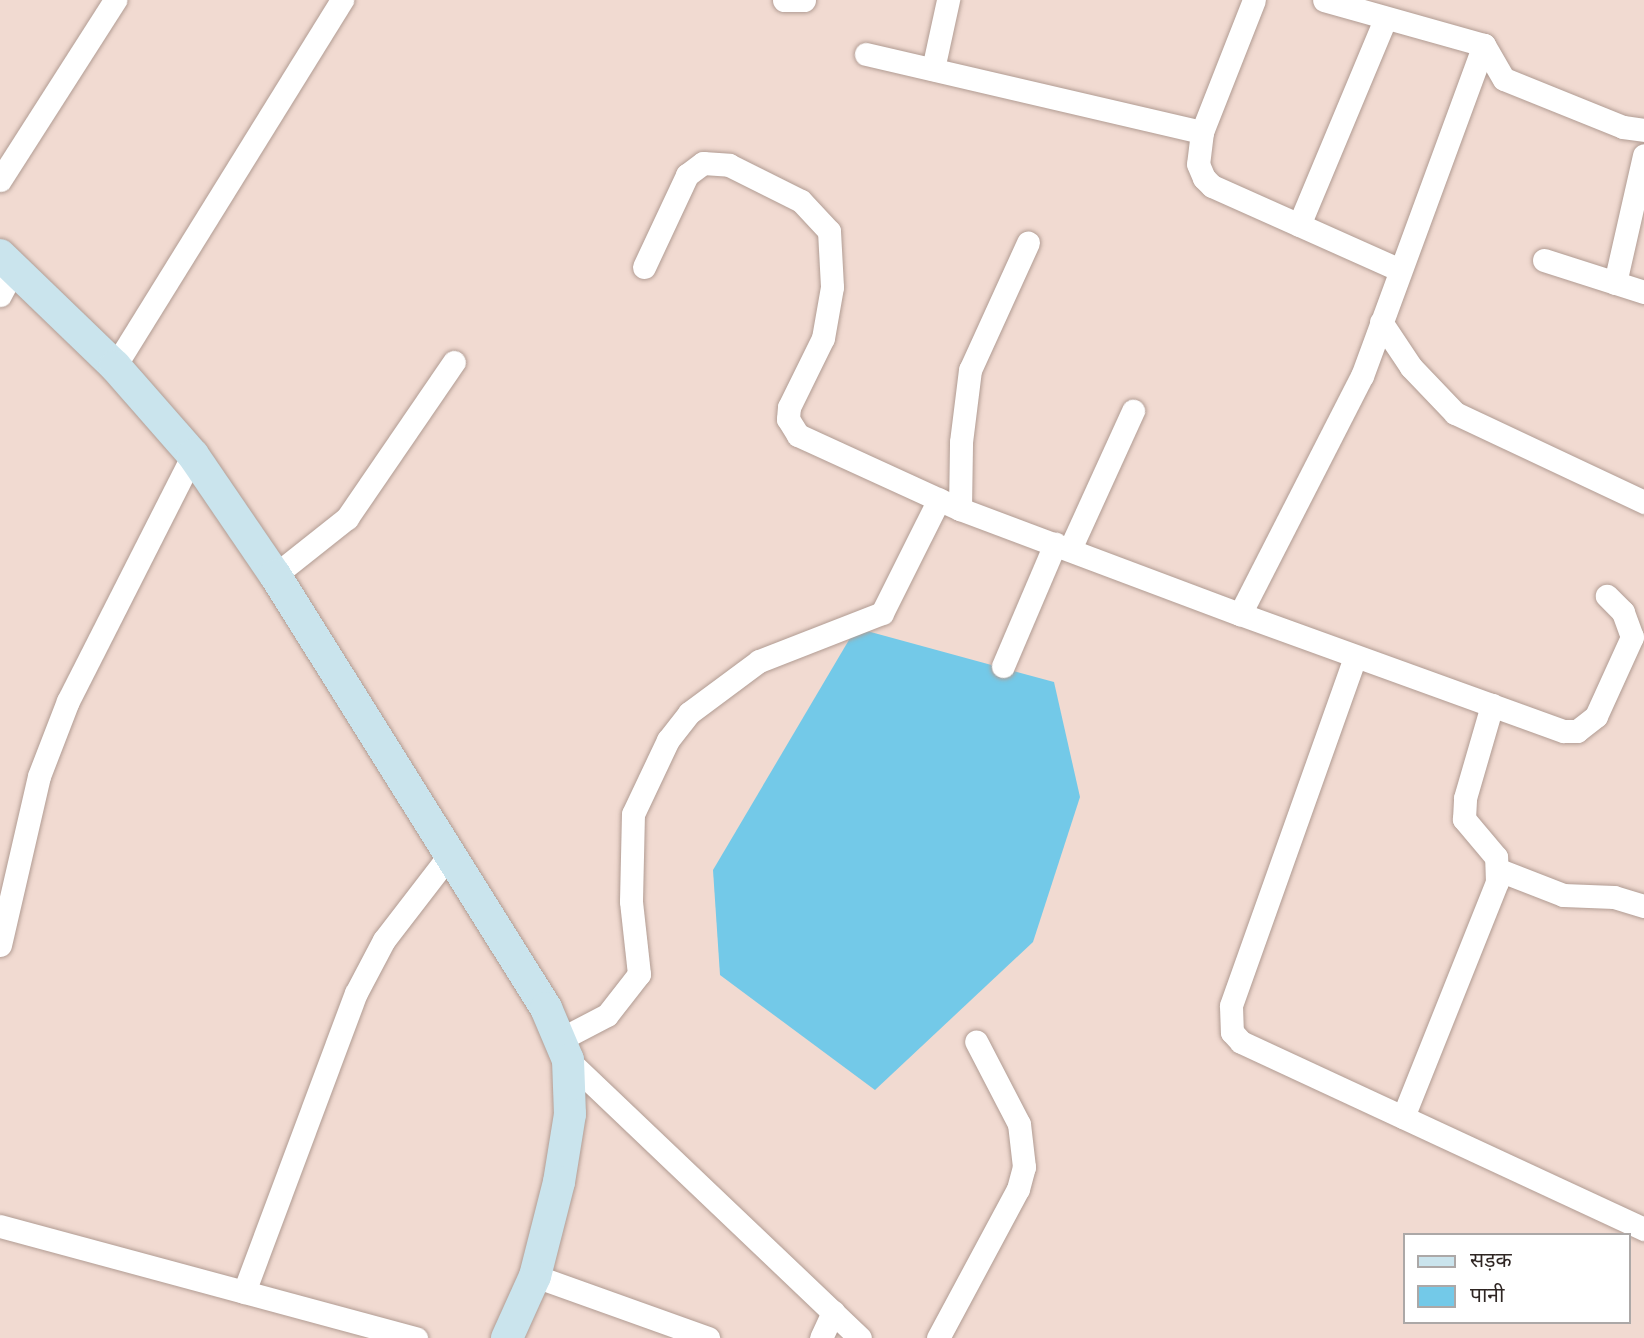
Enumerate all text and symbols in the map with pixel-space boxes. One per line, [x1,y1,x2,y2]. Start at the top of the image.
legend [1402,1233,1630,1324]
text: सड़क [1470,1247,1512,1273]
text: पानी [1470,1282,1504,1308]

